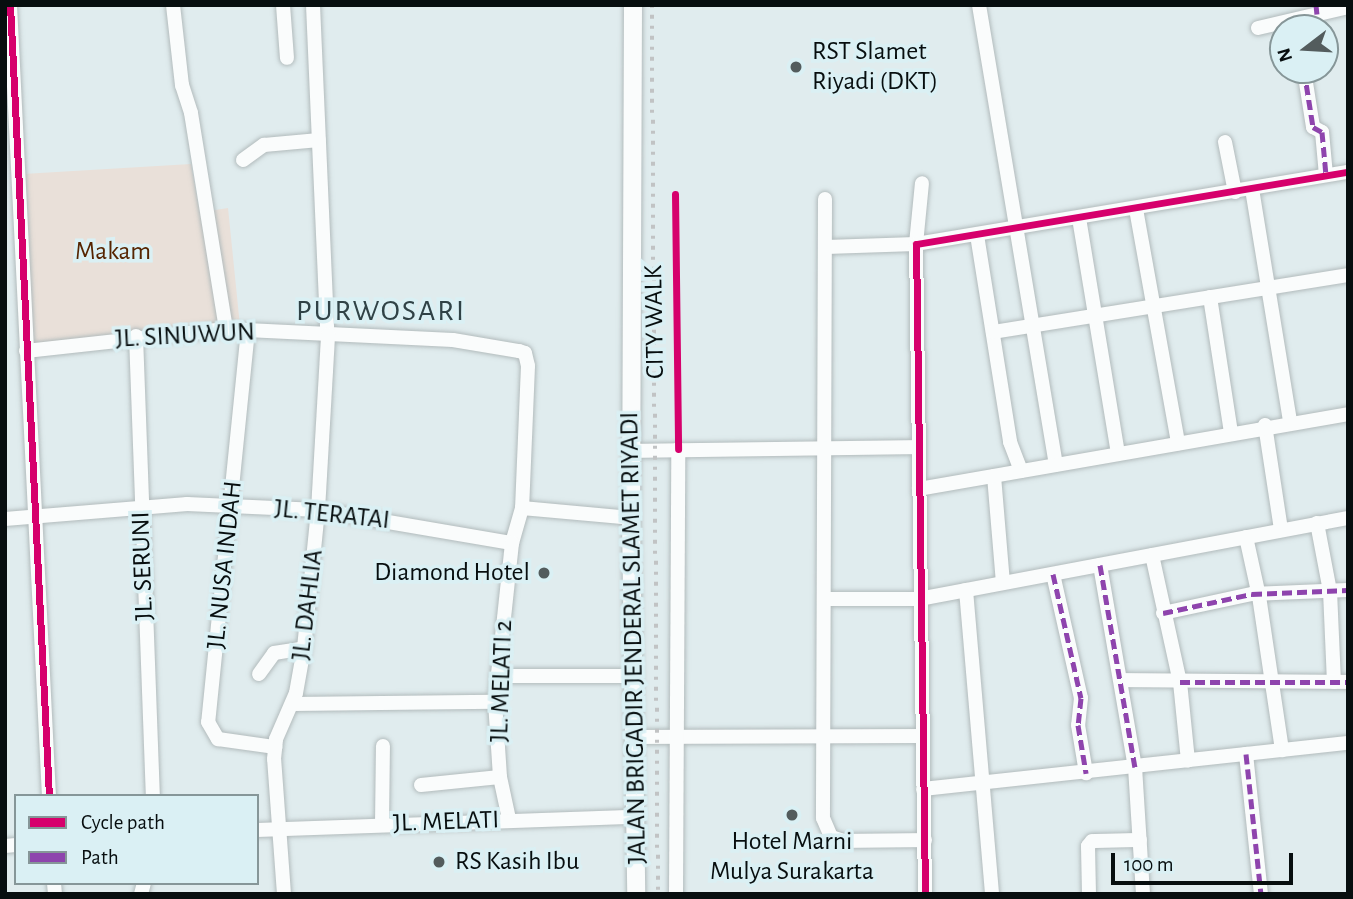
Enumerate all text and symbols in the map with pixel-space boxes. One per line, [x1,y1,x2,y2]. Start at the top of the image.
north arrow [1269,14,1339,84]
place label: RST Slamet Riyadi (DKT) [812,36,938,98]
text: N [1274,46,1296,64]
marker: RST Slamet Riyadi (DKT) [786,57,806,77]
park label: Makam [75,236,151,268]
street label: CITY WALK [638,265,672,379]
district label: PURWOSARI [297,293,465,329]
street label: JL. SINUWUN [114,317,256,355]
street label: JALAN BRIGADIR JENDERAL SLAMET RIYADI [614,412,654,864]
street label: JL. NUSA INDAH [201,479,249,651]
street label: JL. TERATAI [273,493,391,537]
street label: JL. SERUNI [126,511,160,621]
street label: JL. DAHLIA [286,548,330,662]
place label: Diamond Hotel [374,557,530,589]
marker: Diamond Hotel [536,565,552,581]
street label: JL. MELATI 2 [484,619,520,743]
legend [14,794,259,885]
street label: JL. MELATI [392,805,500,839]
marker: Hotel Marni Mulya Surakarta [784,807,800,823]
text: Cycle path [81,812,165,833]
place label: Hotel Marni Mulya Surakarta [710,826,874,888]
scale bar [1115,839,1297,883]
place label: RS Kasih Ibu [455,846,579,878]
text: Path [81,847,119,868]
marker: RS Kasih Ibu [429,852,449,872]
text: 100 m [1124,854,1174,875]

